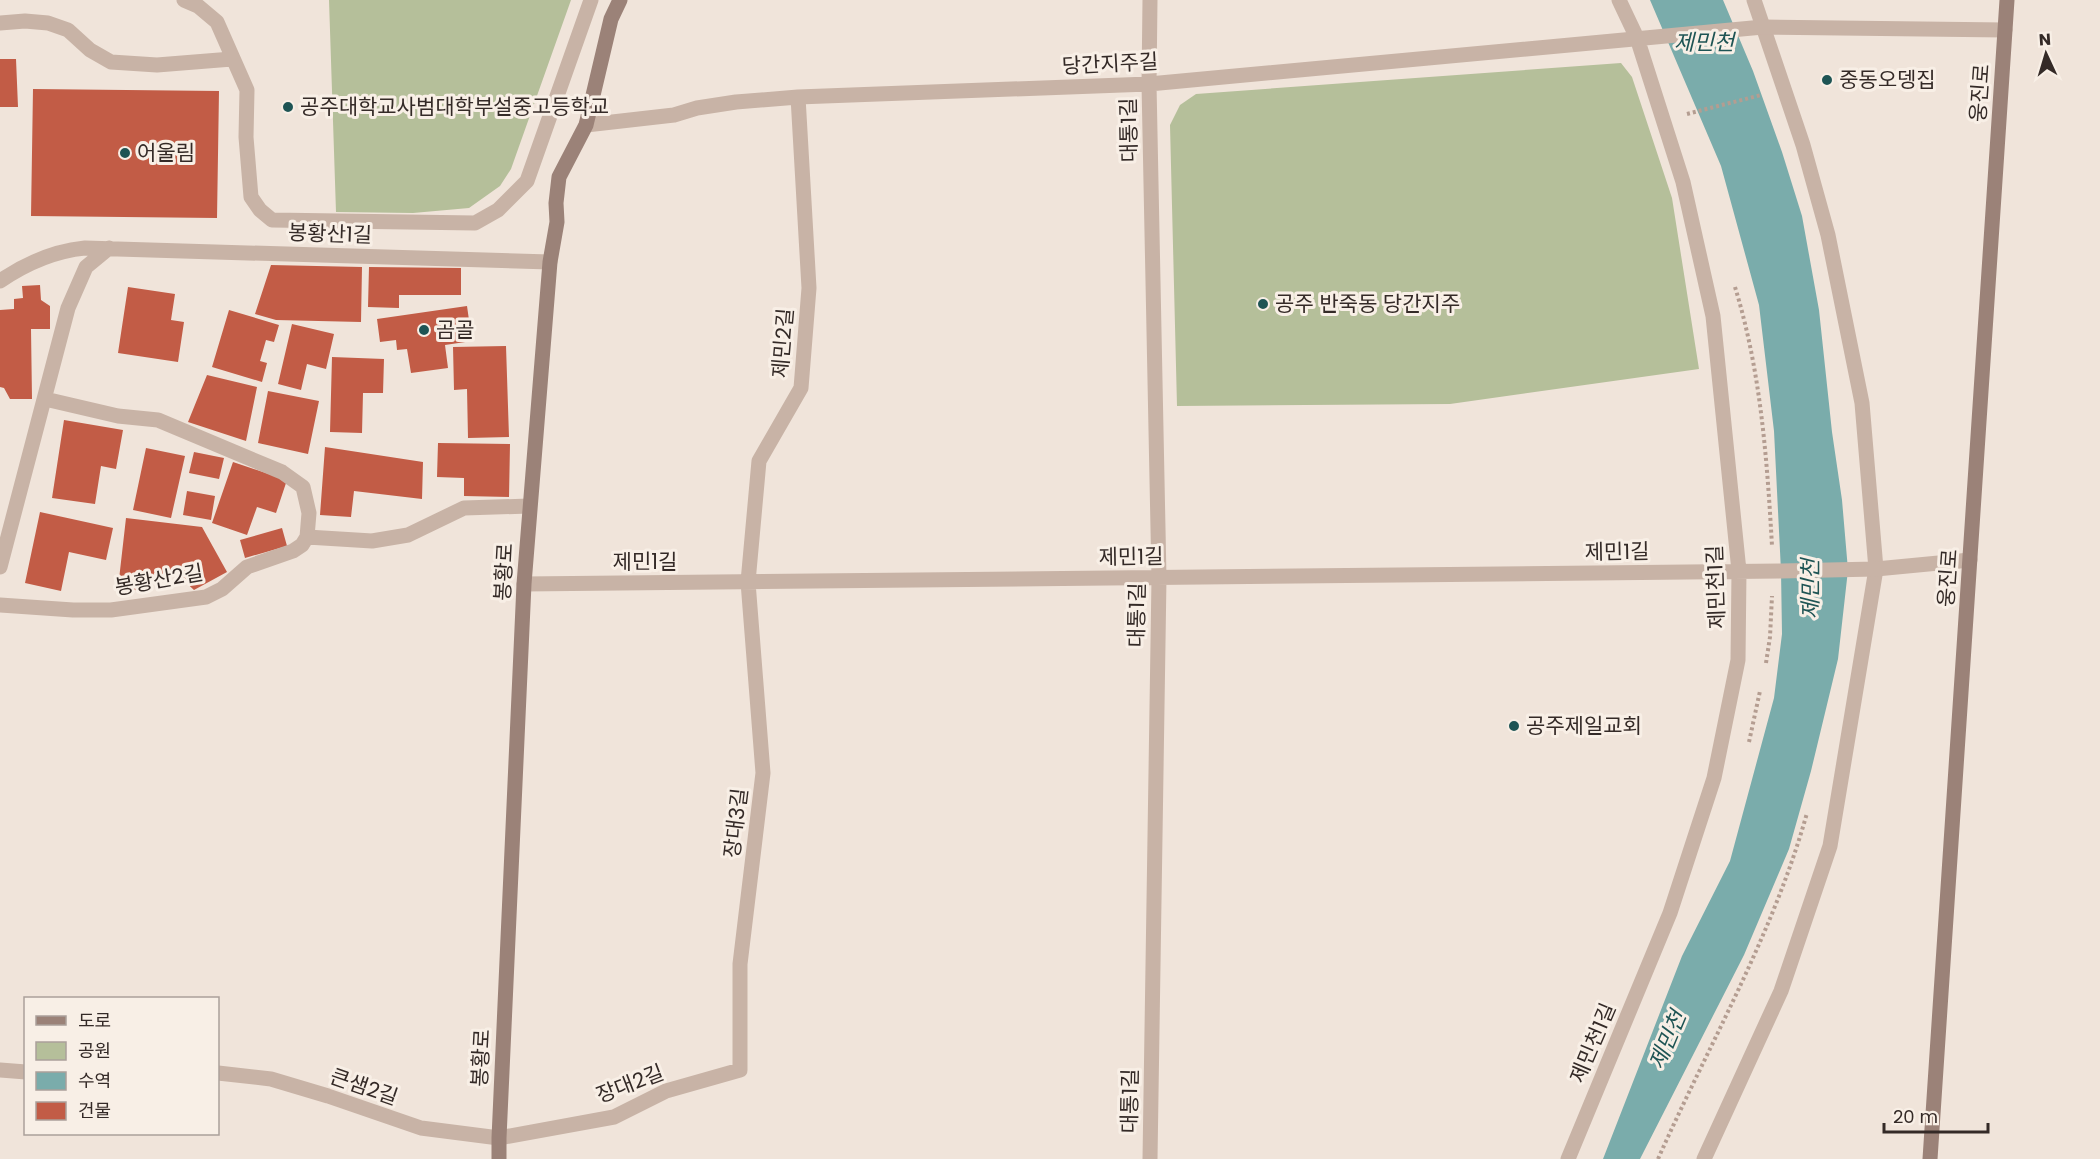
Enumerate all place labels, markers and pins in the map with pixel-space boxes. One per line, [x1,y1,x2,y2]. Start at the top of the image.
place label: 중동오뎅집 [1839,65,1936,94]
marker: 중동오뎅집 [1820,73,1834,87]
place label: 공주대학교사범대학부설중고등학교 [300,92,609,121]
marker: 공주대학교사범대학부설중고등학교 [281,100,295,114]
place label: 어울림 [137,138,195,167]
marker: 어울림 [118,146,132,160]
place label: 공주 반죽동 당간지주 [1275,289,1460,318]
marker: 공주 반죽동 당간지주 [1256,297,1270,311]
place label: 곰골 [436,315,475,344]
marker: 곰골 [417,323,431,337]
place label: 공주제일교회 [1526,711,1642,740]
marker: 공주제일교회 [1507,719,1521,733]

